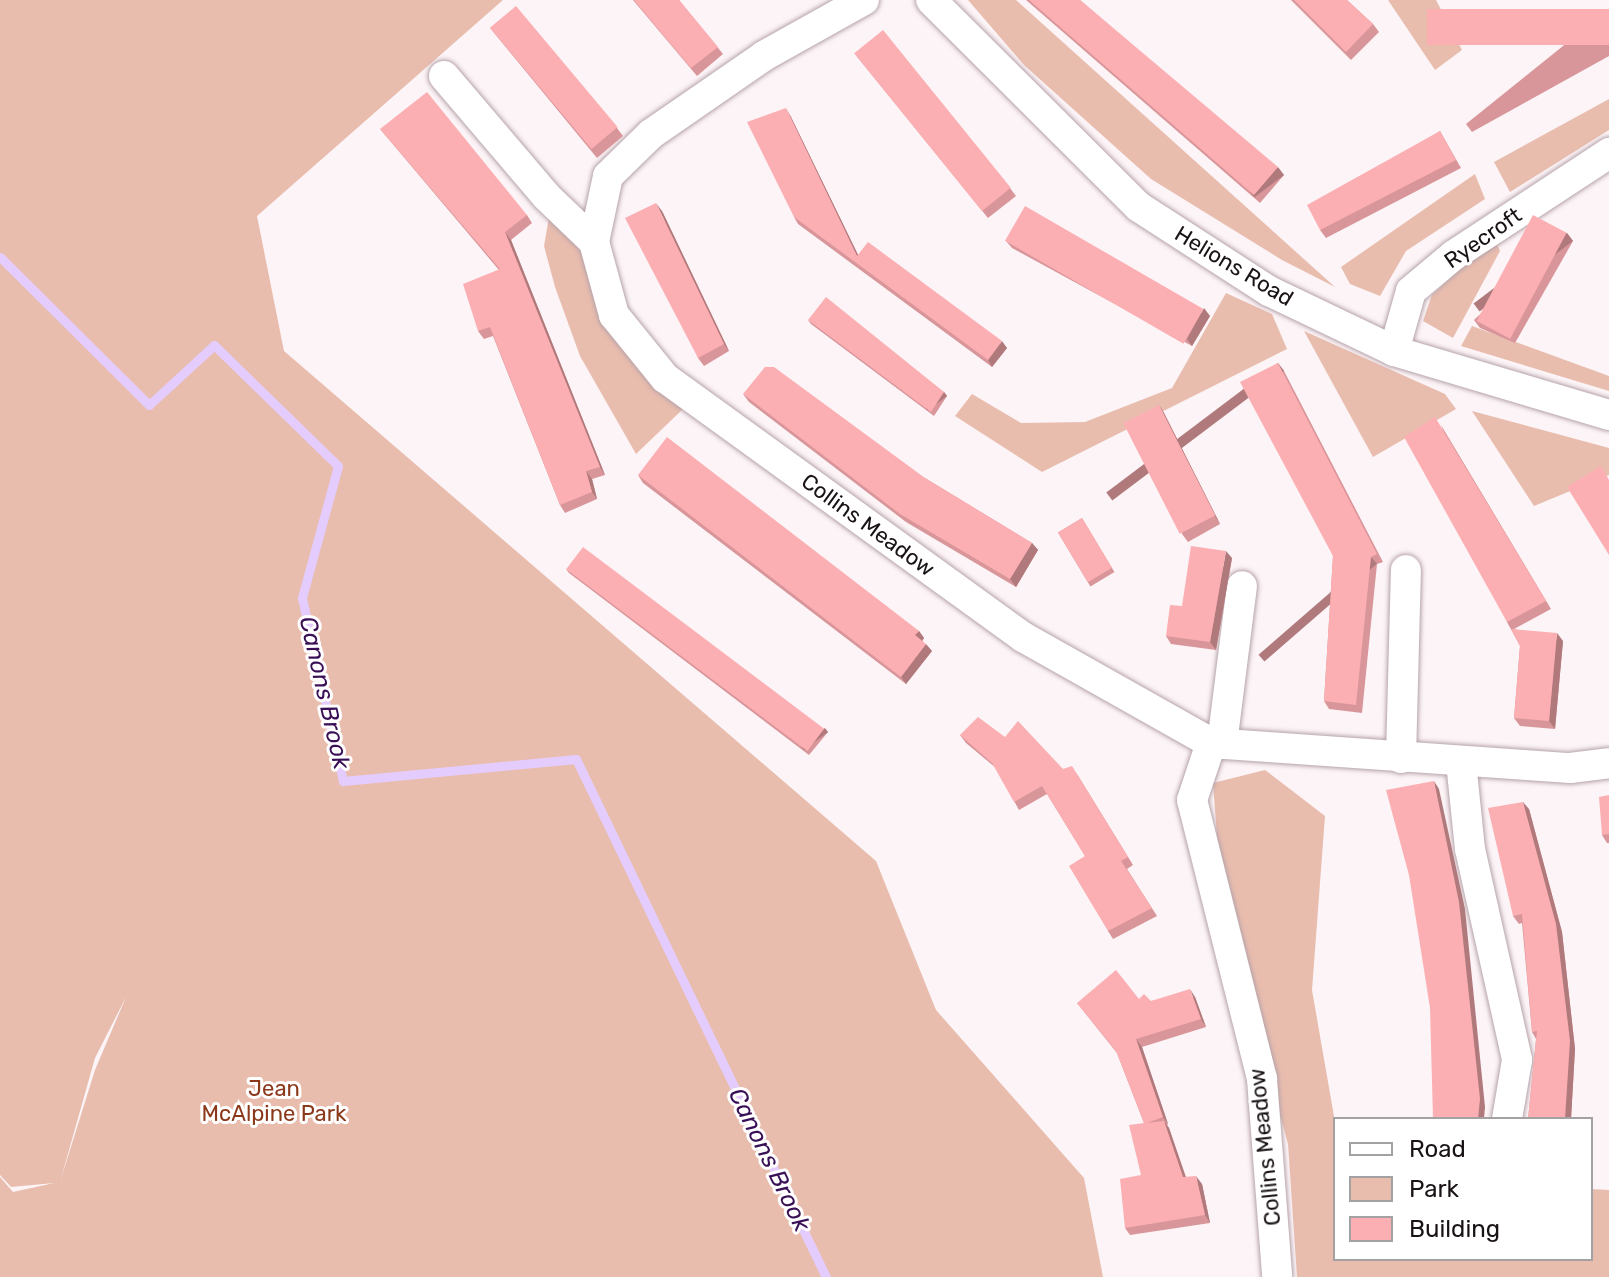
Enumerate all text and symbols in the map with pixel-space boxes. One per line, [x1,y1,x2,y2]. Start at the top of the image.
street label: Ryecroft [1439,202,1527,274]
street label: Helions Road [1170,220,1298,312]
street label: Collins Meadow [796,468,940,582]
water label: Canons Brook [292,614,356,772]
street label: Collins Meadow [1244,1067,1286,1227]
park label: Jean McAlpine Park [202,1075,346,1126]
water label: Canons Brook [722,1084,816,1236]
legend [1333,1117,1593,1261]
text: Road [1409,1135,1466,1163]
text: Park [1409,1175,1459,1203]
text: Building [1409,1215,1500,1243]

